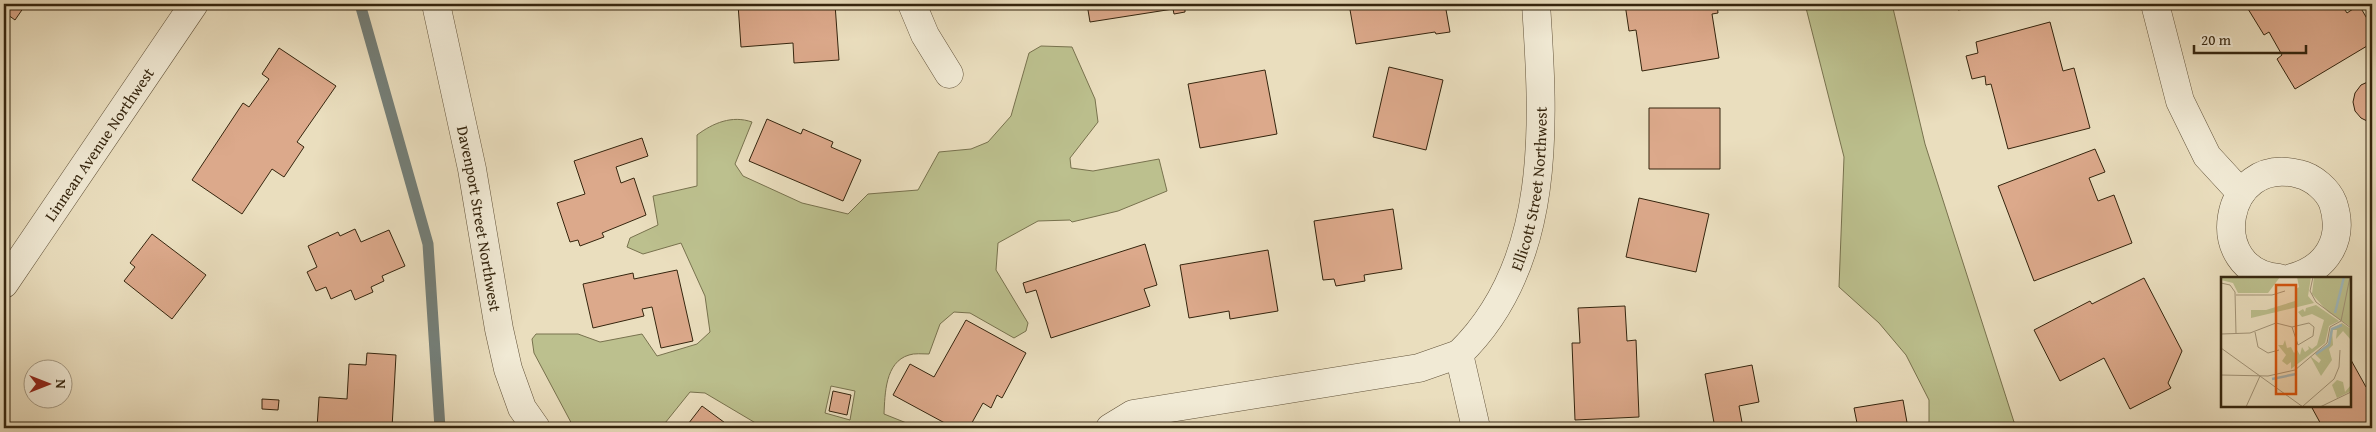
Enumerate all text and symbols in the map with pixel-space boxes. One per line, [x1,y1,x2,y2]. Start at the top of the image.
scale bar [2194,22,2306,54]
text: 20 m [2201,29,2232,50]
street label: Linnean Avenue Northwest [38,62,160,226]
street label: Ellicott Street Northwest [1504,106,1553,274]
street label: Davenport Street Northwest [451,123,508,314]
inset map [2221,277,2351,407]
north arrow [22,360,72,410]
text: N [51,379,71,389]

